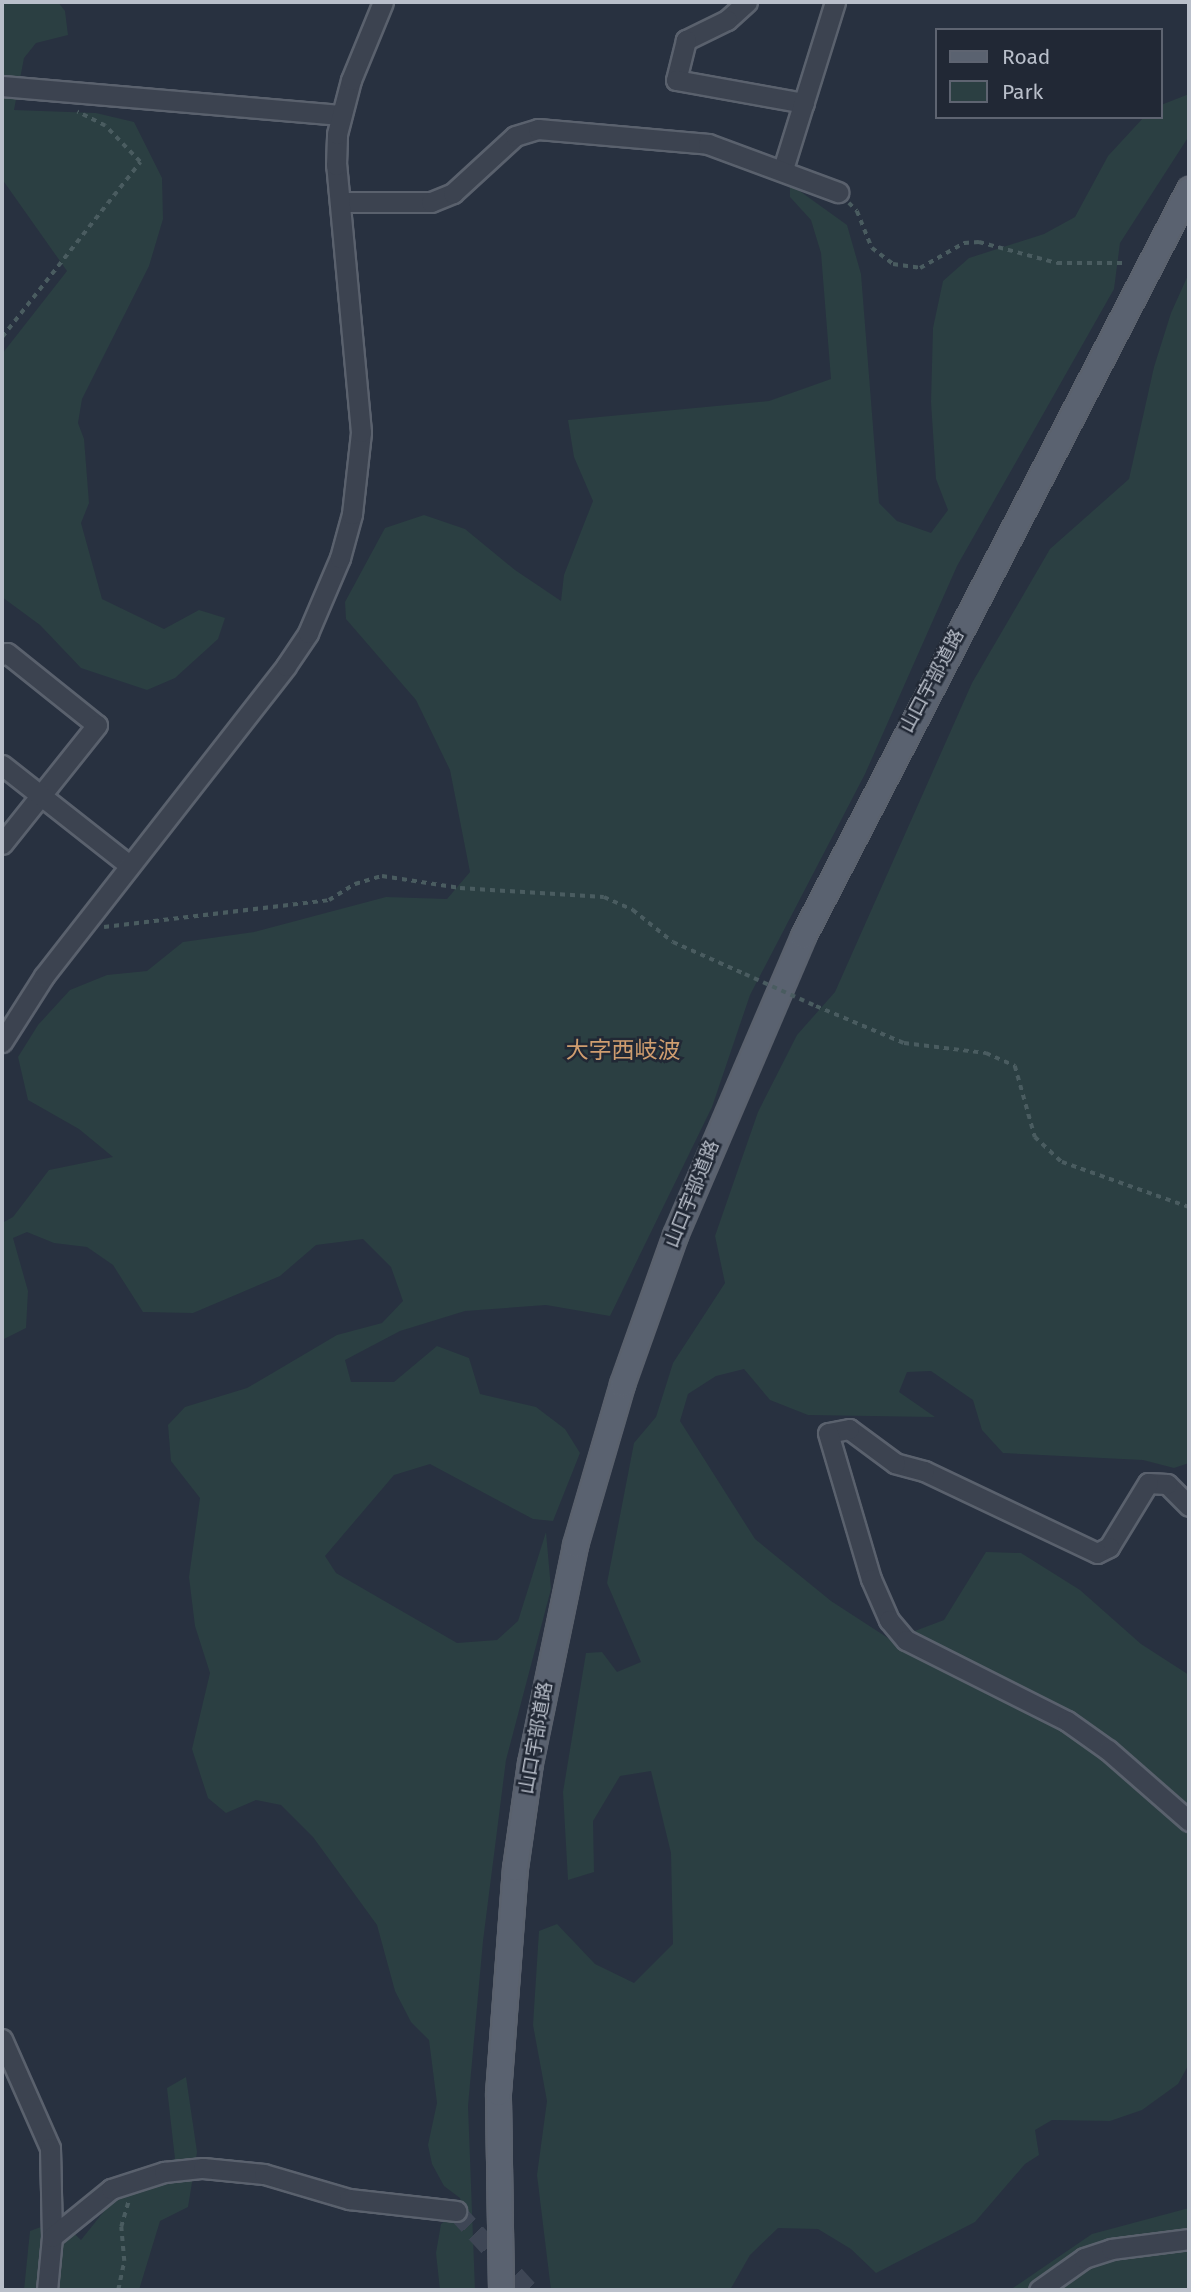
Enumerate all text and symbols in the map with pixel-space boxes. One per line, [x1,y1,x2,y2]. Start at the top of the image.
legend [936,28,1163,119]
text: Road [1002,44,1050,70]
text: Park [1002,79,1043,105]
street label: 山口宇部道路 [895,625,969,737]
district label: 大字西岐波 [566,1036,680,1064]
street label: 山口宇部道路 [660,1137,724,1251]
street label: 山口宇部道路 [515,1680,557,1796]

